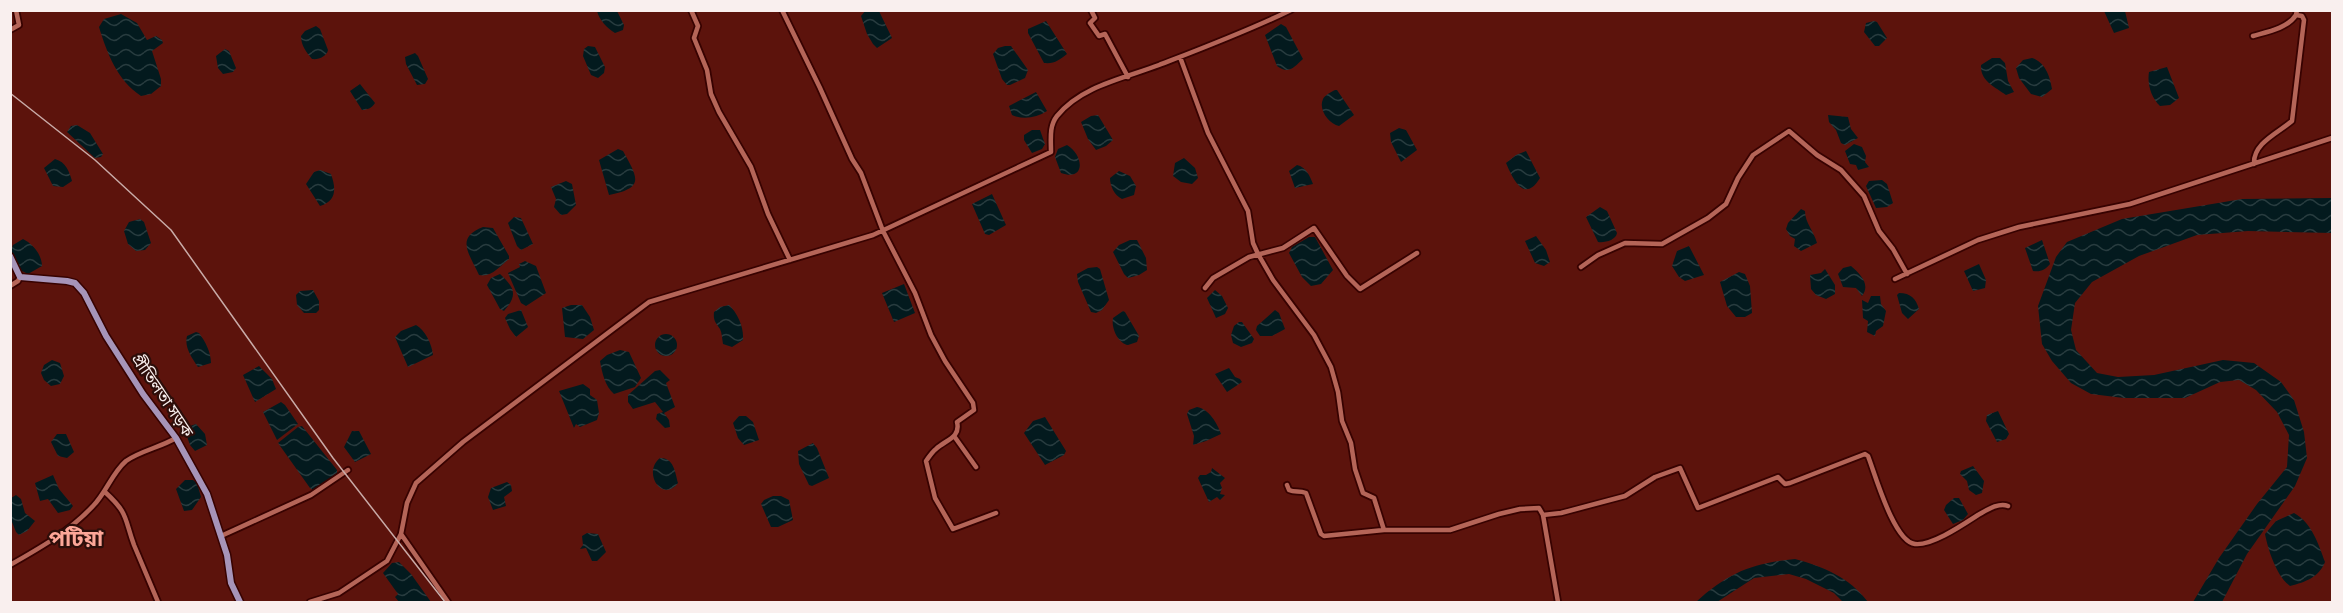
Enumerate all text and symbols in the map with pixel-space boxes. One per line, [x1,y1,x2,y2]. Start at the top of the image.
street label: প্রীতিলতা সড়ক [126,349,199,443]
district label: পটিয়া [49,523,104,555]

